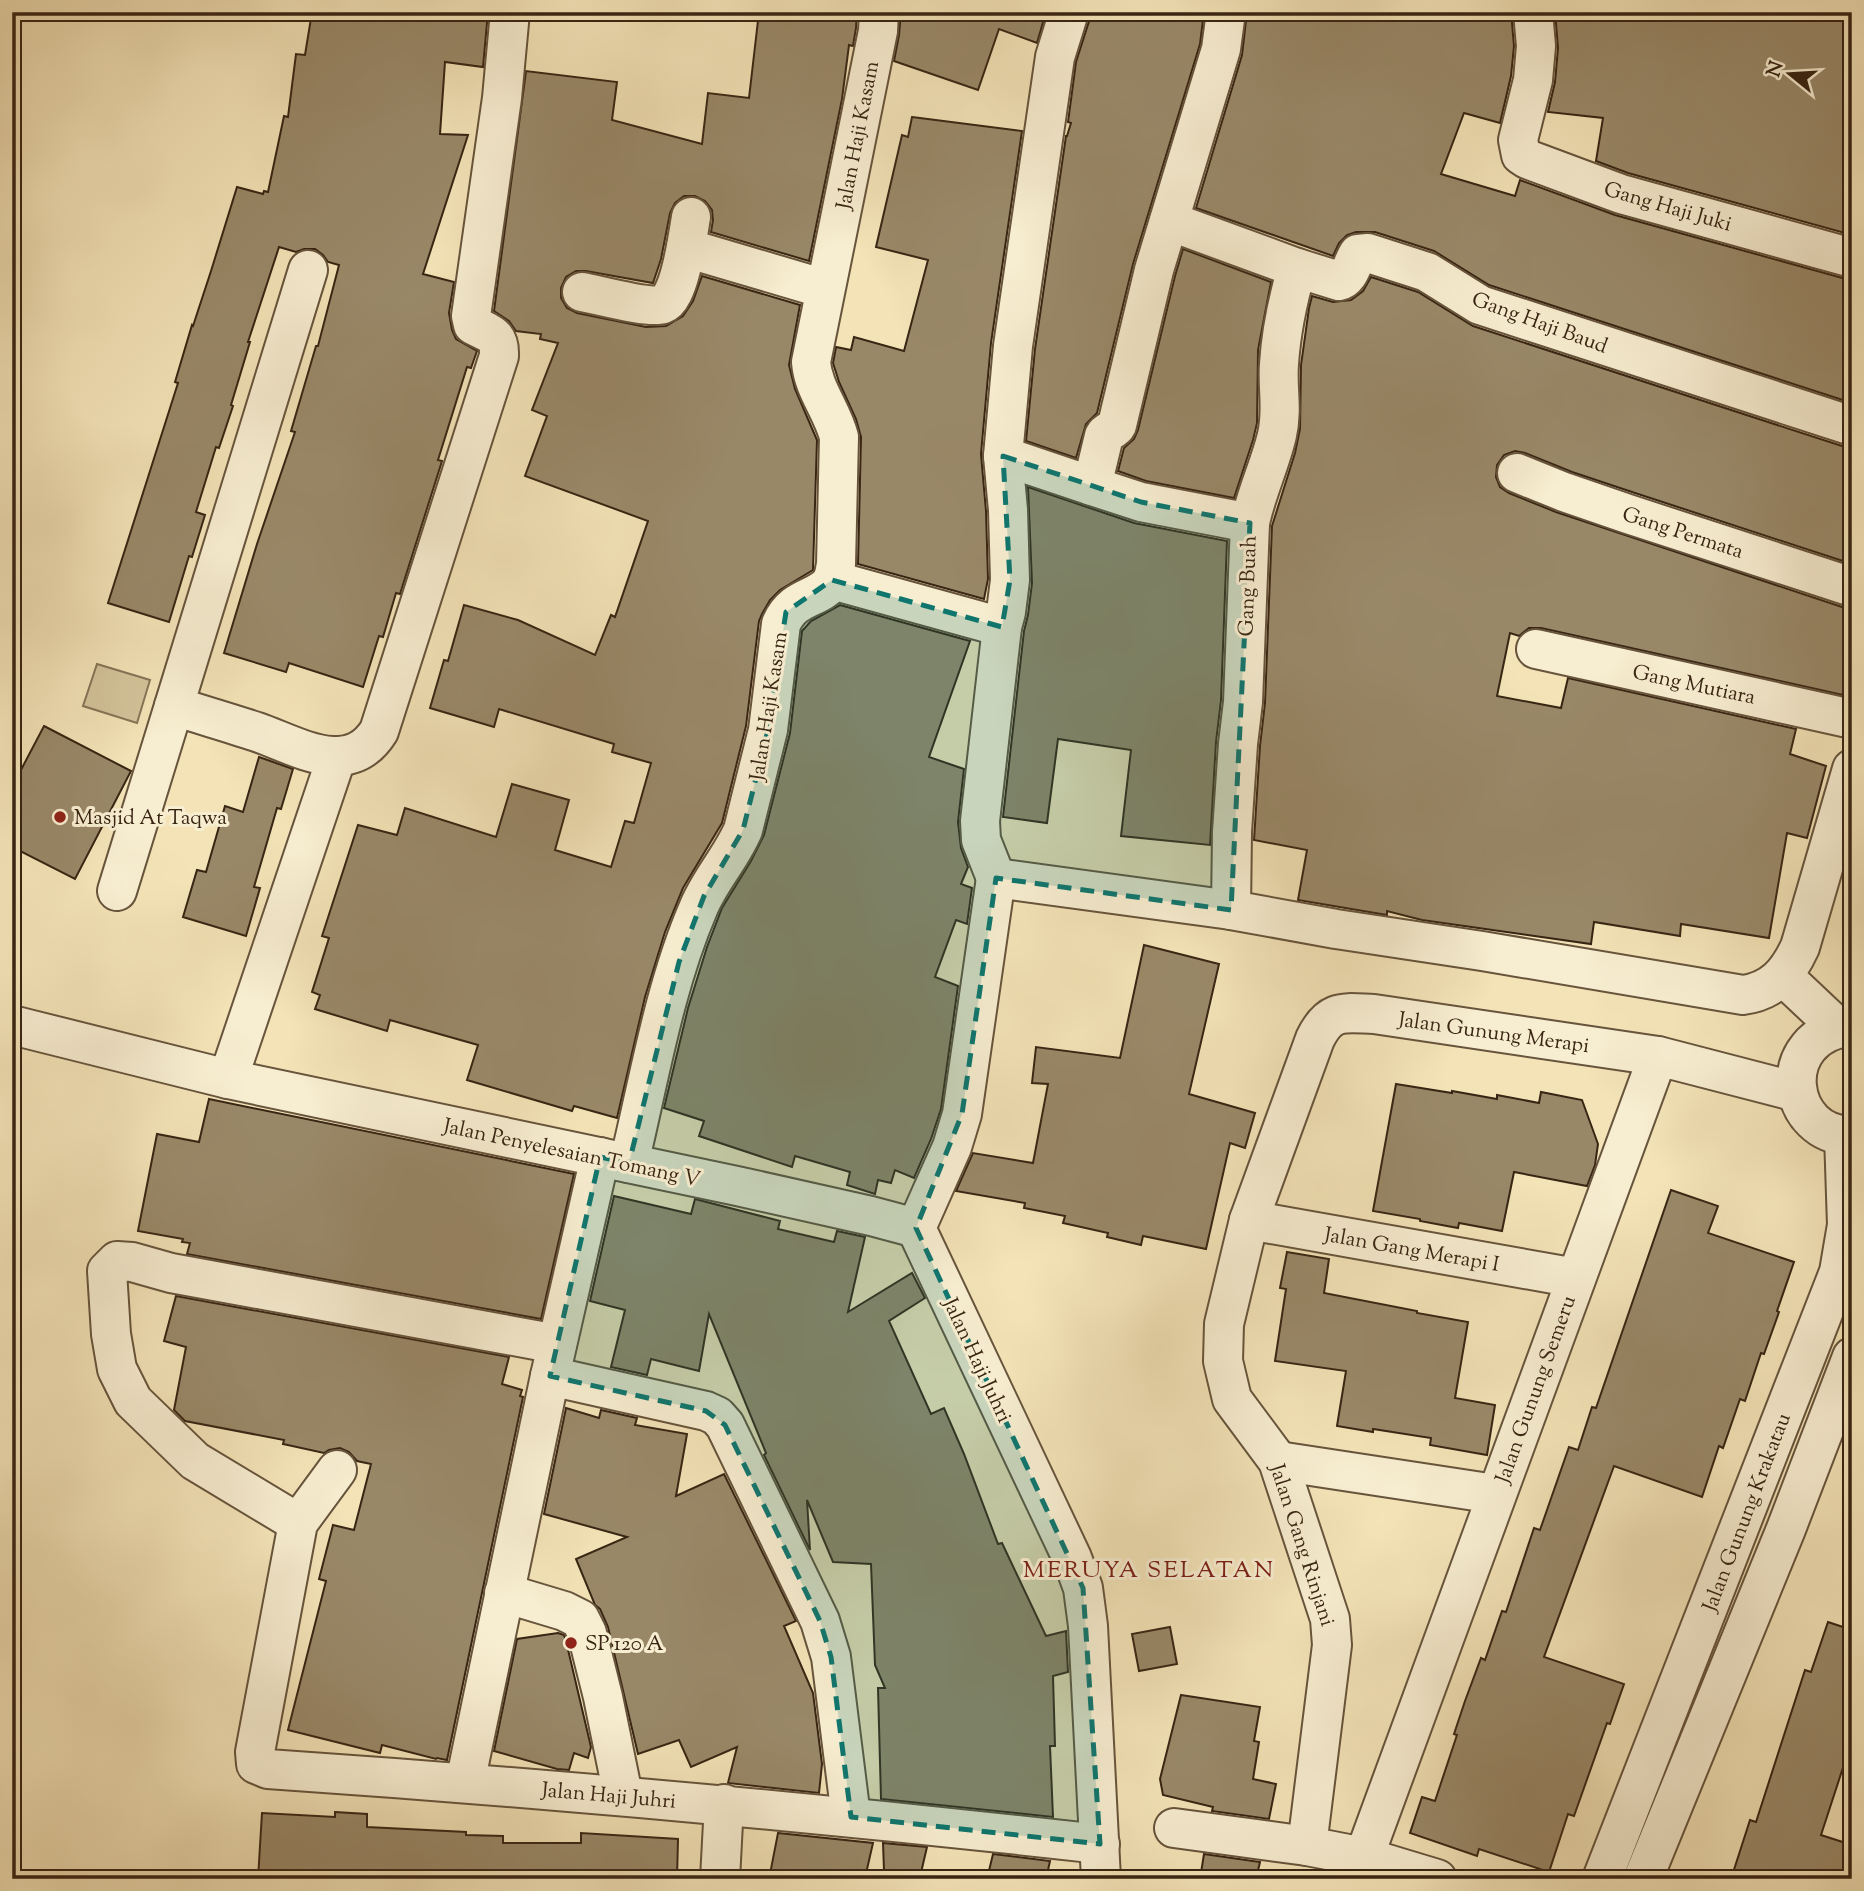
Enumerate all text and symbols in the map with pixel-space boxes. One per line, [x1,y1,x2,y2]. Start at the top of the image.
north arrow [1756,38,1826,108]
text: N [1761,58,1791,81]
street label: Jalan Haji Kasam [830,59,888,213]
street label: Gang Haji Juki [1600,175,1735,241]
street label: Gang Haji Baud [1467,285,1612,362]
street label: Gang Permata [1618,500,1747,568]
street label: Gang Buah [1232,535,1266,637]
street label: Jalan Haji Kasam [743,630,797,784]
street label: Gang Mutiara [1629,658,1758,714]
place label: Masjid At Taqwa [74,804,227,834]
marker: Masjid At Taqwa [52,809,68,825]
street label: Jalan Gunung Merapi [1395,1006,1591,1062]
street label: Jalan Penyelesaian Tomang V [440,1112,703,1196]
street label: Jalan Gang Merapi I [1321,1221,1502,1281]
street label: Jalan Gunung Semeru [1489,1292,1585,1489]
street label: Jalan Haji Juhri [934,1293,1018,1428]
street label: Jalan Gunung Krakatau [1696,1409,1800,1617]
street label: Jalan Gang Rinjani [1260,1460,1341,1631]
district label: MERUYA SELATAN [1023,1554,1275,1588]
place label: SP 120 A [585,1630,663,1660]
marker: SP 120 A [563,1635,579,1651]
street label: Jalan Haji Juhri [539,1776,677,1818]

